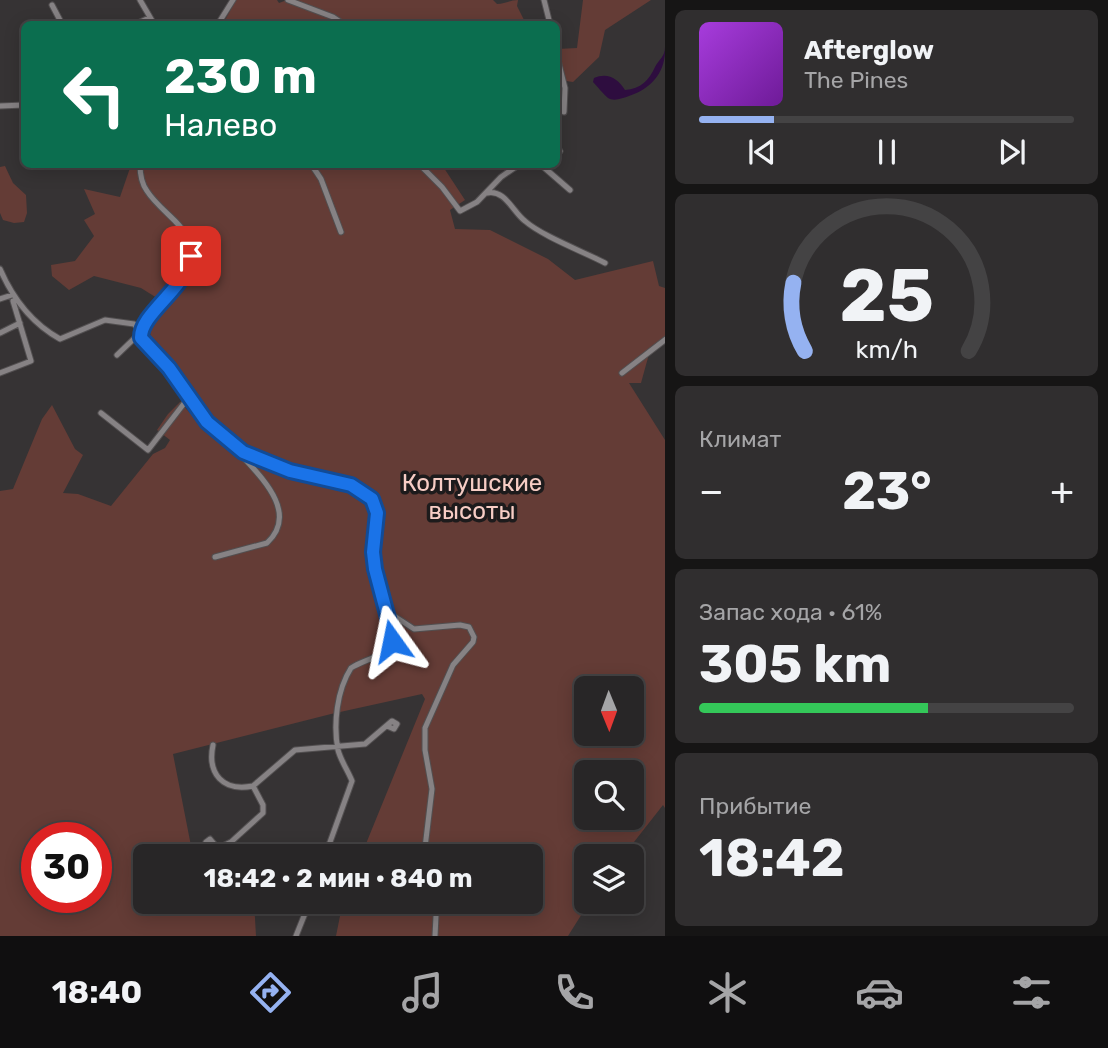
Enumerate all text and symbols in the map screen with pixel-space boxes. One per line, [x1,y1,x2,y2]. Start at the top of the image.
text: Afterglow [804,35,934,66]
text: 230 m [164,47,317,105]
icon: left [49,49,140,140]
text: The Pines [804,66,908,94]
text: Налево [164,106,277,144]
icon: previous [743,133,781,171]
icon: pause [868,133,906,171]
icon: next [993,133,1031,171]
pin [161,226,221,286]
icon: arrive [172,237,210,275]
text: 25 [839,253,934,339]
text: km/h [855,334,918,363]
text: Климат [699,425,781,453]
text: 23° [842,460,932,522]
text: − [699,468,724,514]
text: + [1050,468,1074,514]
park label: Колтушские высоты [402,469,542,525]
text: Запас хода · 61% [699,598,882,626]
position arrow [355,604,429,678]
text: 305 km [699,633,891,695]
north arrow [574,676,644,746]
map controls [574,676,644,914]
button: search [574,760,644,830]
text: Прибытие [699,792,811,820]
speed limit sign: 30 [21,822,112,913]
text: 18:42 [699,827,845,889]
button: layers [574,844,644,914]
text: 18:42 · 2 мин · 840 m [204,863,472,894]
icon: directions [246,968,295,1017]
icon: music [398,968,447,1017]
icon: phone [550,968,599,1017]
icon: climate [703,968,752,1017]
icon: car [855,968,904,1017]
icon: filters [1007,968,1056,1017]
text: 18:40 [52,973,142,1011]

